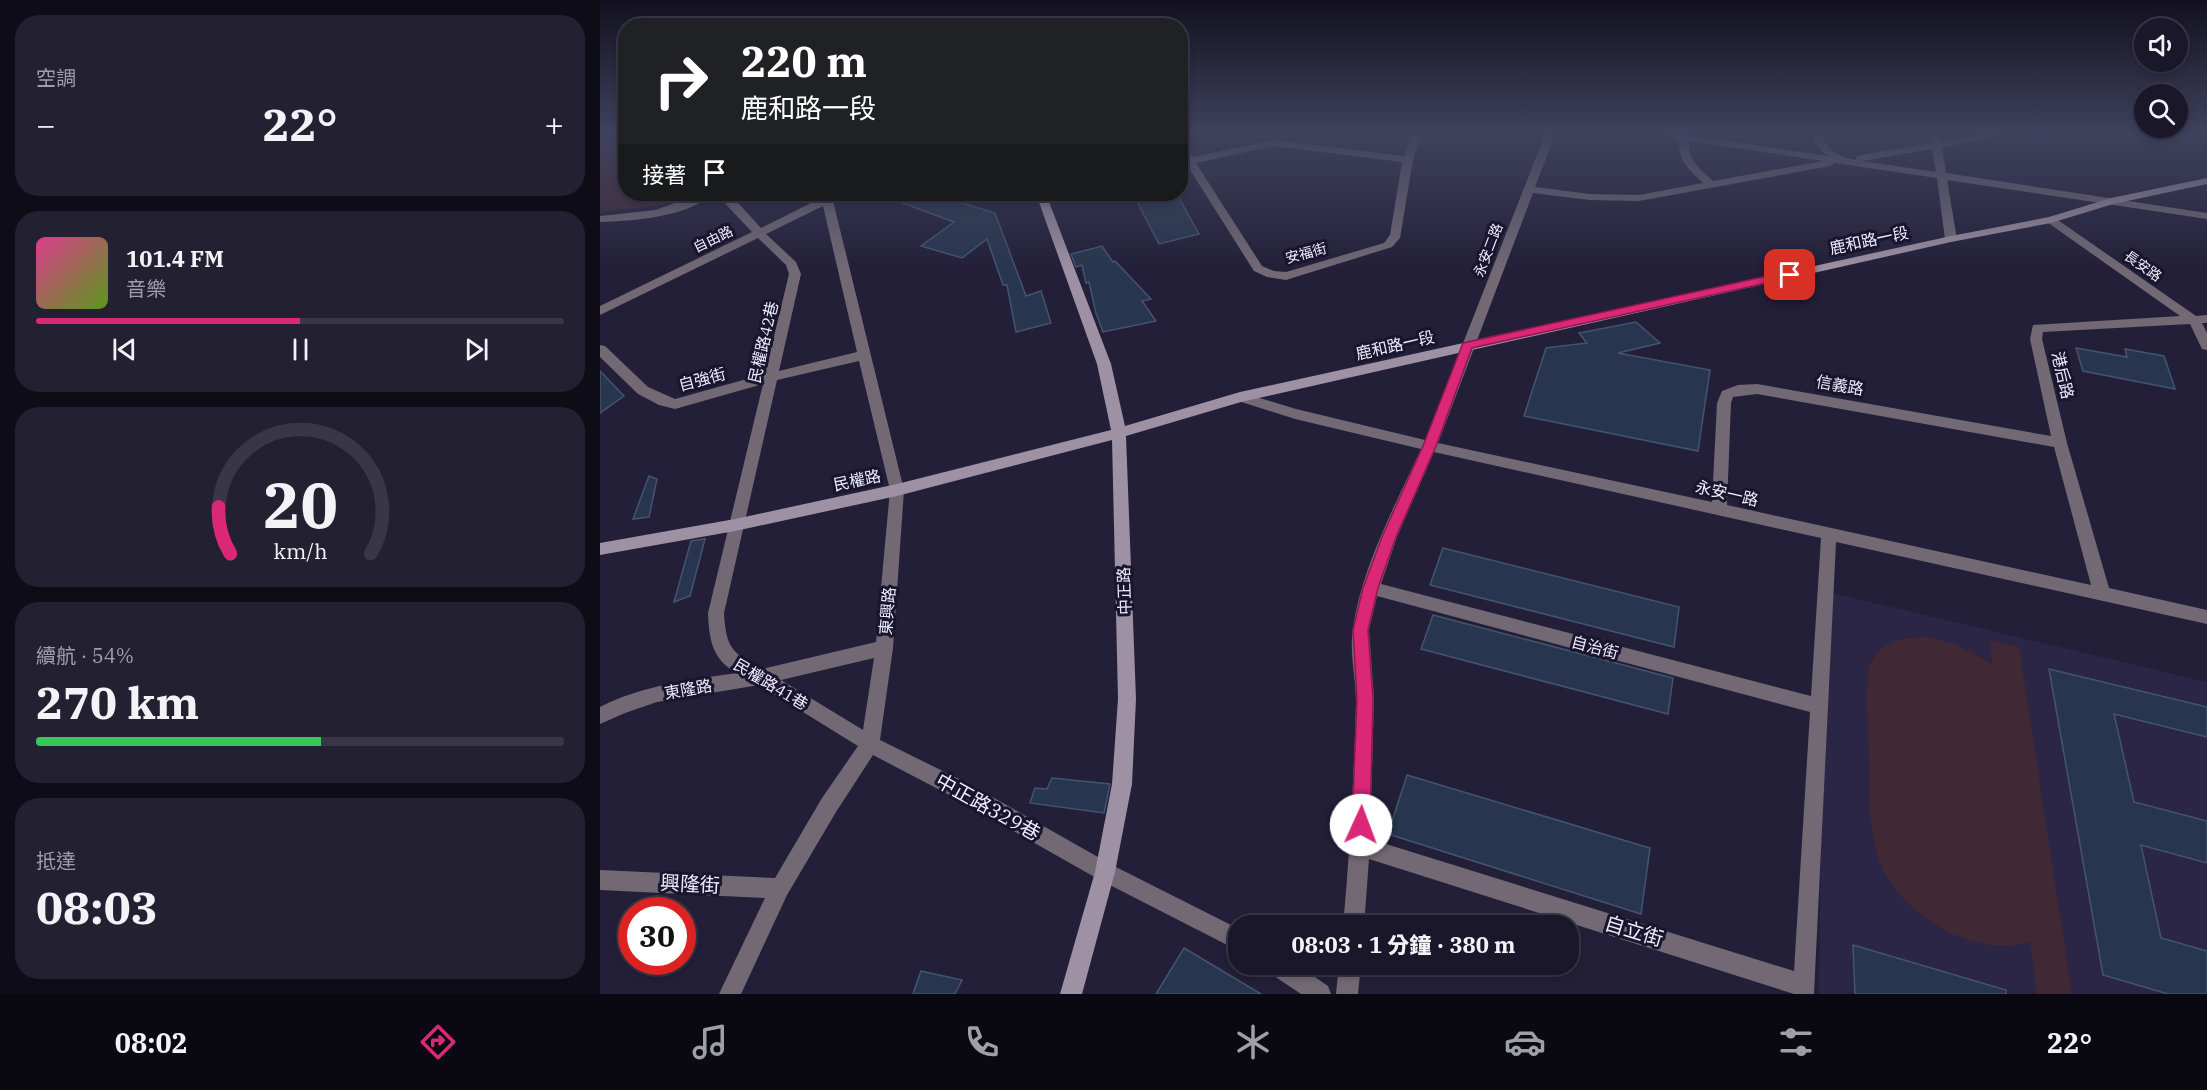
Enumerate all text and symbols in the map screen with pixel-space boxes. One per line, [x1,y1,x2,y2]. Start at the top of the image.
map controls [2134,18,2188,138]
button: sound [2134,18,2188,72]
text: 220 m [741,34,867,89]
icon: right [642,42,720,120]
text: 空調 [36,64,76,91]
button: search [2134,84,2188,138]
text: 鹿和路一段 [741,90,876,125]
text: 22° [262,95,338,153]
text: − [36,103,56,146]
text: + [544,103,564,146]
icon: arrive [698,156,731,189]
text: 接著 [642,160,686,189]
street label: 永安二路 [1470,221,1506,279]
street label: 自由路 [690,222,736,256]
street label: 鹿和路一段 [1828,222,1910,258]
street label: 安福街 [1283,239,1329,267]
text: 101.4 FM [126,244,224,273]
street label: 長安路 [2121,247,2165,285]
pin [1764,249,1815,300]
icon: arrive [1773,258,1806,291]
text: 音樂 [126,275,166,302]
street label: 民權路42巷 [744,299,782,385]
street label: 鹿和路一段 [1354,326,1436,364]
icon: previous [108,333,141,366]
icon: pause [284,333,317,366]
icon: next [460,333,493,366]
street label: 港后路 [2048,349,2078,401]
street label: 自強街 [676,363,728,395]
street label: 信義路 [1815,371,1865,399]
text: 20 [263,464,337,545]
street label: 民權路 [831,465,883,495]
street label: 永安一路 [1694,476,1760,510]
text: km/h [273,537,327,565]
street label: 中正路 [1113,567,1135,615]
street label: 東興路 [875,586,899,636]
street label: 自治街 [1569,631,1621,663]
text: 續航 · 54% [36,642,134,669]
street label: 民權路41巷 [730,654,812,714]
text: 270 km [36,673,199,731]
street label: 東隆路 [663,675,713,703]
street label: 中正路329巷 [931,767,1046,846]
position arrow [1329,793,1393,857]
text: 抵達 [36,847,76,874]
street label: 興隆街 [659,868,721,899]
text: 08:03 [36,878,158,936]
speed limit sign: 30 [618,897,696,975]
street label: 自立街 [1602,909,1667,952]
text: 08:03 · 1 分鐘 · 380 m [1292,930,1515,959]
icon: directions [417,1021,459,1063]
icon: music [689,1021,731,1063]
icon: phone [961,1021,1003,1063]
icon: climate [1232,1021,1274,1063]
icon: car [1504,1021,1546,1063]
icon: filters [1775,1021,1817,1063]
text: 08:02 [115,1025,188,1060]
text: 22° [2047,1025,2092,1060]

